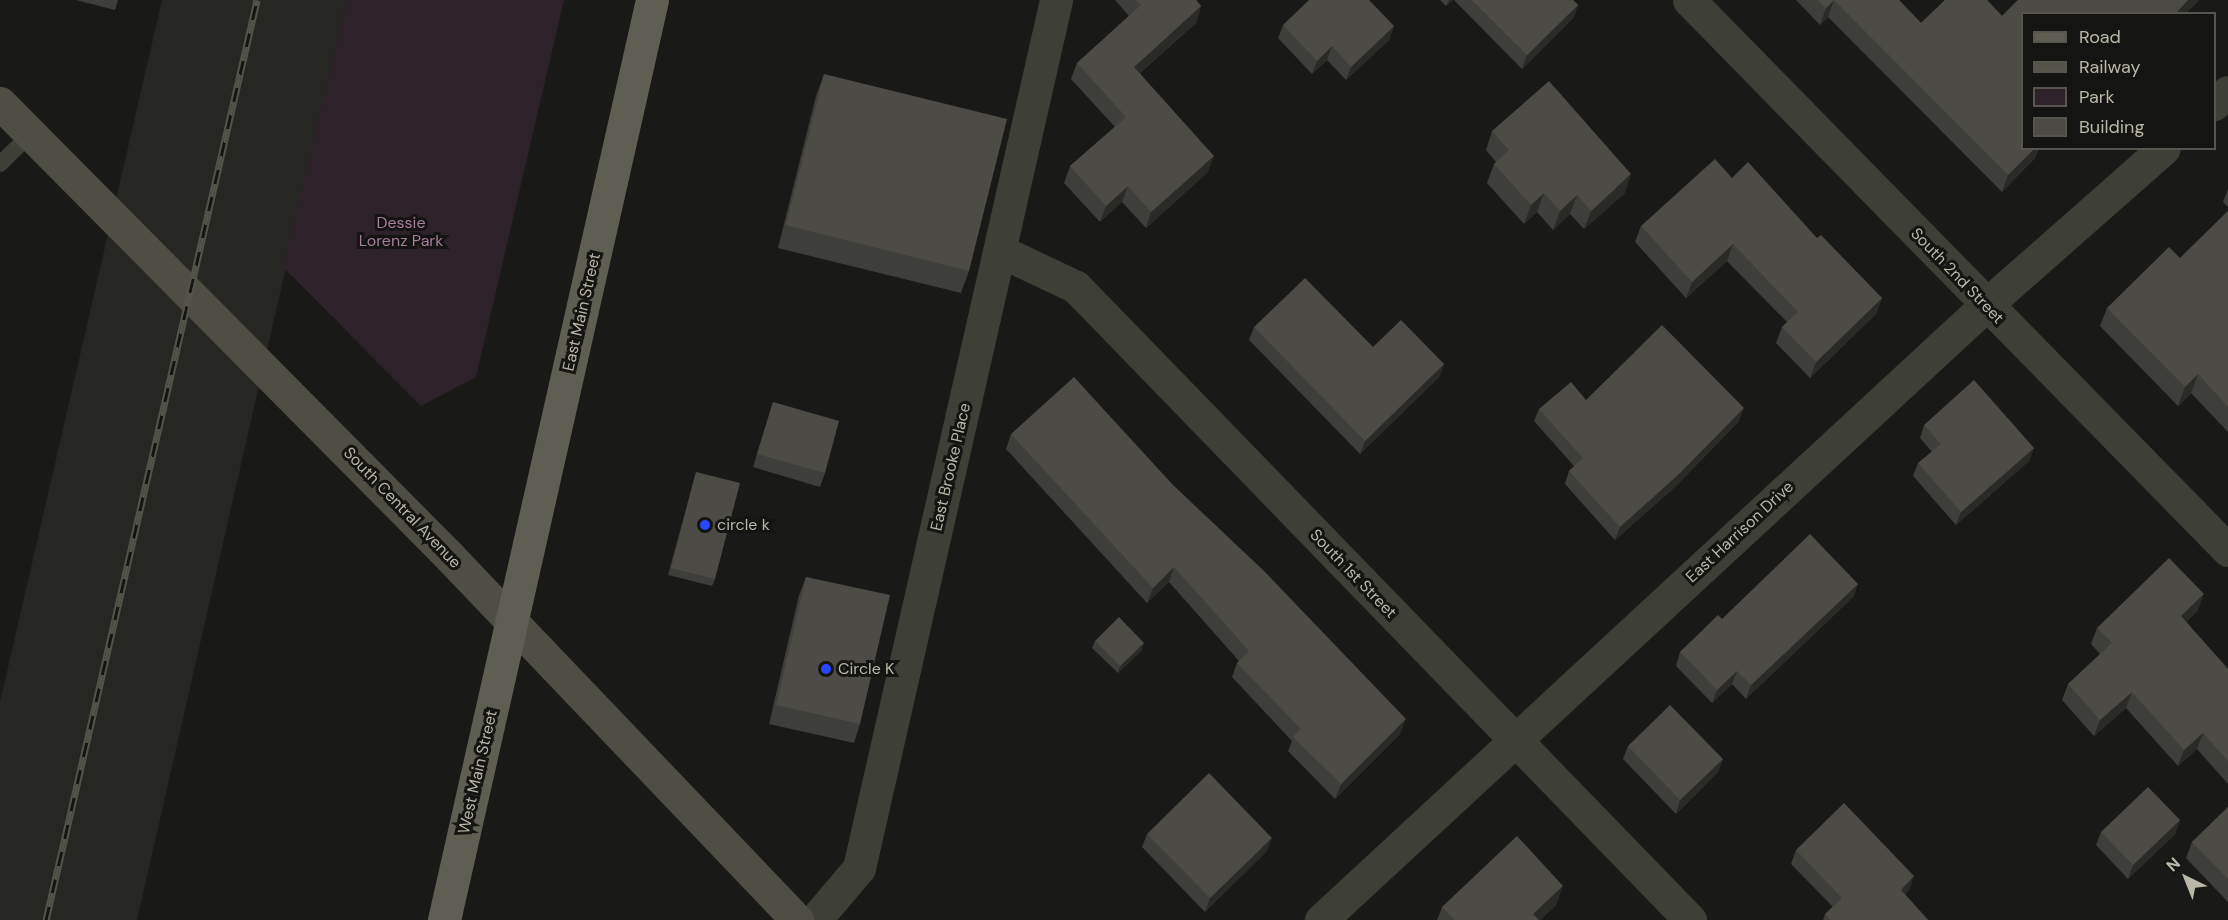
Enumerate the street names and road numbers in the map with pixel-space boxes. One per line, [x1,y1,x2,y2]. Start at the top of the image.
street label: South 2nd Street [1906,224,2008,328]
street label: East Main Street [559,251,605,373]
street label: East Brooke Place [927,401,975,533]
street label: South Central Avenue [339,444,465,572]
street label: East Harrison Drive [1682,477,1798,587]
street label: South 1st Street [1306,526,1400,622]
street label: West Main Street [454,708,502,836]

